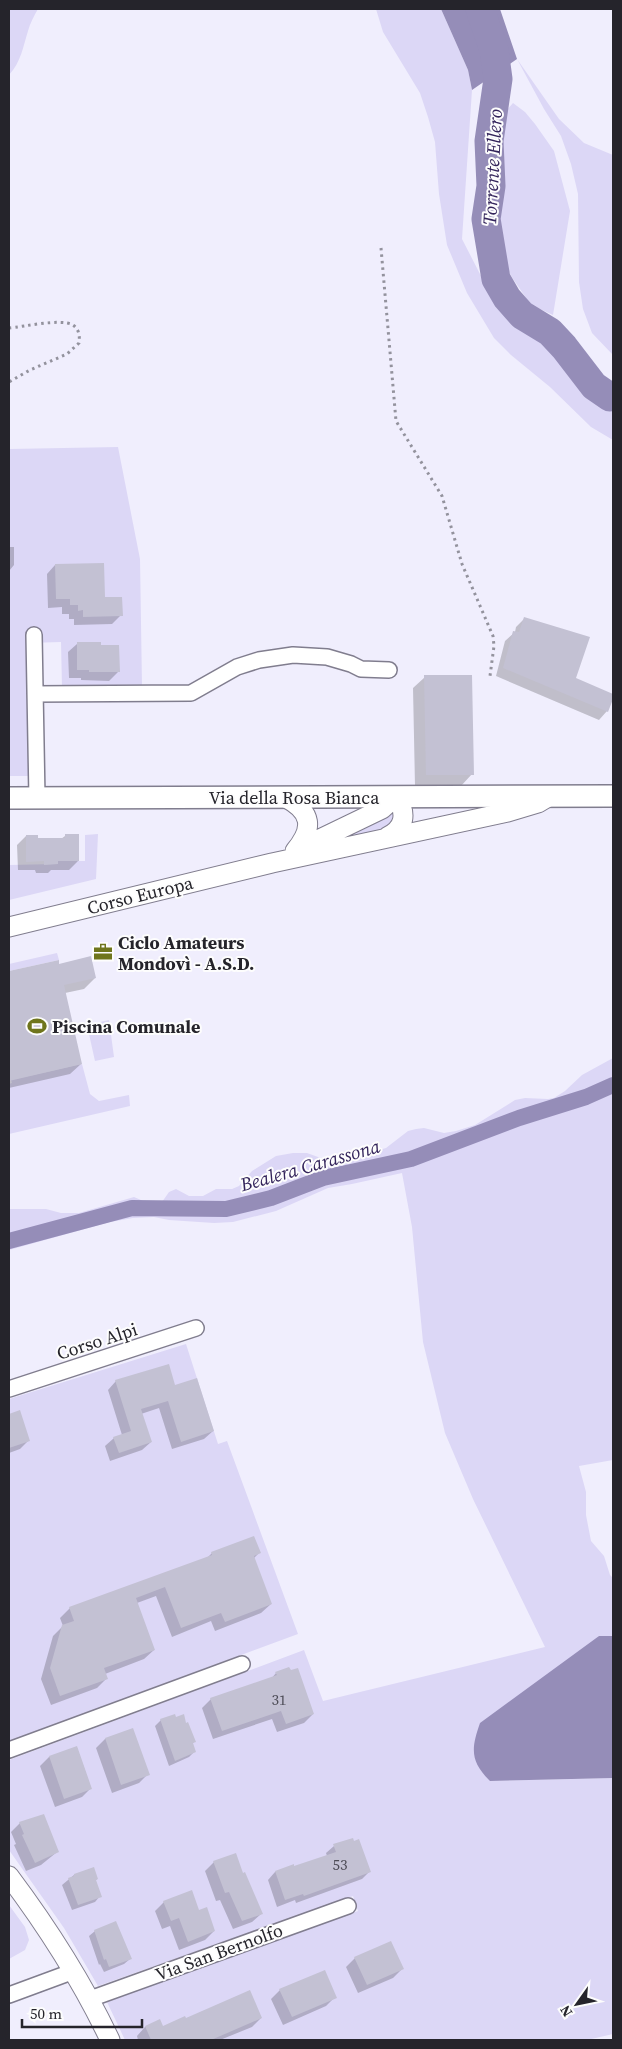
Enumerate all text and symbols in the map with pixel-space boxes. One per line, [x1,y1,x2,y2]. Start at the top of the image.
water label: Torrente Ellero [476,108,508,226]
street label: Via della Rosa Bianca [209,785,380,810]
street label: Corso Europa [84,870,196,920]
place label: Ciclo Amateurs Mondovì - A.S.D. [118,930,254,976]
office icon: Ciclo Amateurs Mondovì - A.S.D. [92,941,114,963]
place label: Piscina Comunale [52,1014,200,1039]
sports icon: Piscina Comunale [26,1015,48,1037]
water label: Bealera Carassona [236,1133,383,1198]
street label: Corso Alpi [53,1316,141,1366]
house number: 31 [271,1689,287,1710]
house number: 53 [332,1854,348,1875]
street label: Via San Bernolfo [152,1917,286,1987]
north arrow [552,1979,602,2029]
scale bar [22,1996,142,2028]
text: N [555,2001,577,2021]
text: 50 m [30,2003,62,2024]

